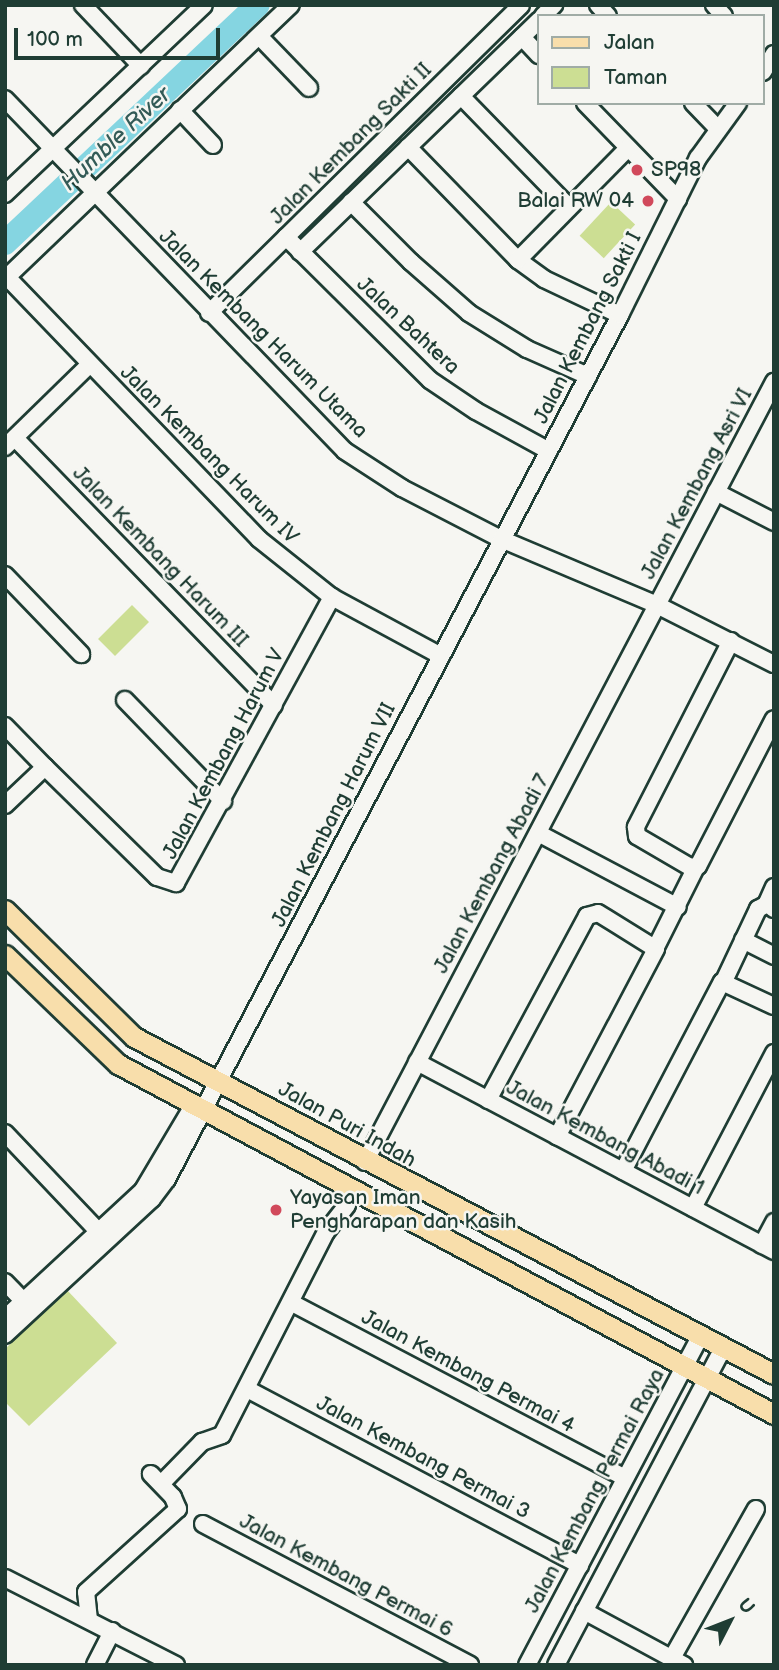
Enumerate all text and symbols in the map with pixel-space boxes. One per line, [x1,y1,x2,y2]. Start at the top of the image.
scale bar [18,14,224,58]
legend [538,14,765,105]
text: 100 m [27,27,83,52]
text: Jalan [604,30,655,55]
street label: Jalan Kembang Sakti II [265,58,437,230]
text: Taman [604,65,667,90]
water label: Humble River [55,81,177,197]
place label: SP98 [651,157,701,183]
marker: SP98 [629,162,645,178]
place label: Balai RW 04 [517,188,634,214]
marker: Balai RW 04 [640,193,656,209]
street label: Jalan Kembang Harum Utama [153,224,373,444]
street label: Jalan Kembang Sakti I [529,228,647,428]
street label: Jalan Bahtera [351,272,465,380]
street label: Jalan Kembang Harum IV [115,361,303,549]
street label: Jalan Kembang Asri VI [636,384,758,584]
street label: Jalan Kembang Harum III [67,461,253,653]
street label: Jalan Kembang Harum V [158,644,290,864]
street label: Jalan Kembang Harum VII [266,699,402,931]
street label: Jalan Kembang Abadi 7 [429,770,555,978]
street label: Jalan Kembang Abadi 1 [502,1075,708,1201]
street label: Jalan Puri Indah [274,1077,420,1173]
place label: Yayasan Iman Pengharapan dan Kasih [290,1185,516,1235]
marker: Yayasan Iman Pengharapan dan Kasih [268,1202,284,1218]
street label: Jalan Kembang Permai 4 [357,1305,579,1439]
street label: Jalan Kembang Permai Raya [520,1365,670,1617]
street label: Jalan Kembang Permai 3 [312,1391,534,1525]
street label: Jalan Kembang Permai 6 [235,1509,457,1643]
north arrow [695,1586,765,1656]
text: U [733,1594,759,1619]

